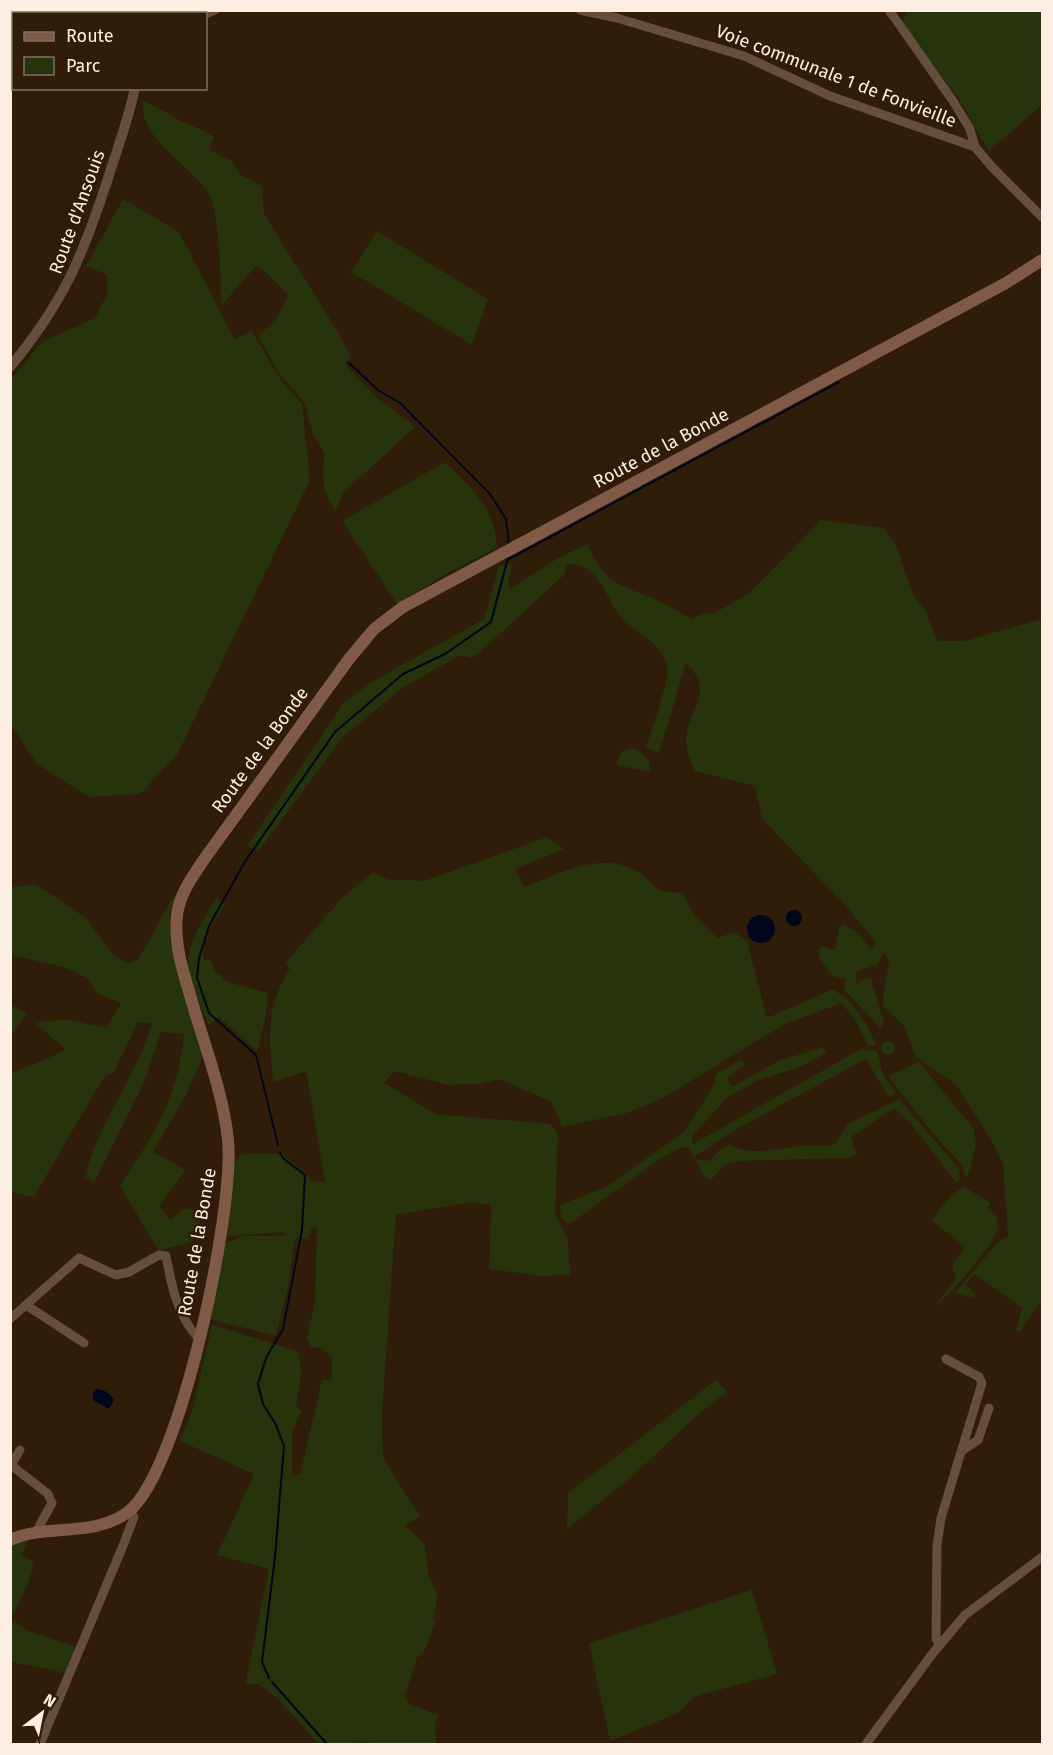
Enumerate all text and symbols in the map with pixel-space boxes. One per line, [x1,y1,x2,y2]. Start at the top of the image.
legend [12,12,207,90]
street label: Voie communale 1 de Fonvieille [713,20,959,132]
text: Route [66,25,114,47]
text: Parc [66,55,101,77]
street label: Route d'Ansouis [44,147,110,277]
street label: Route de la Bonde [590,403,732,493]
street label: Route de la Bonde [207,683,313,817]
street label: Route de la Bonde [173,1166,221,1318]
north arrow [12,1683,72,1743]
text: N [40,1690,59,1712]

